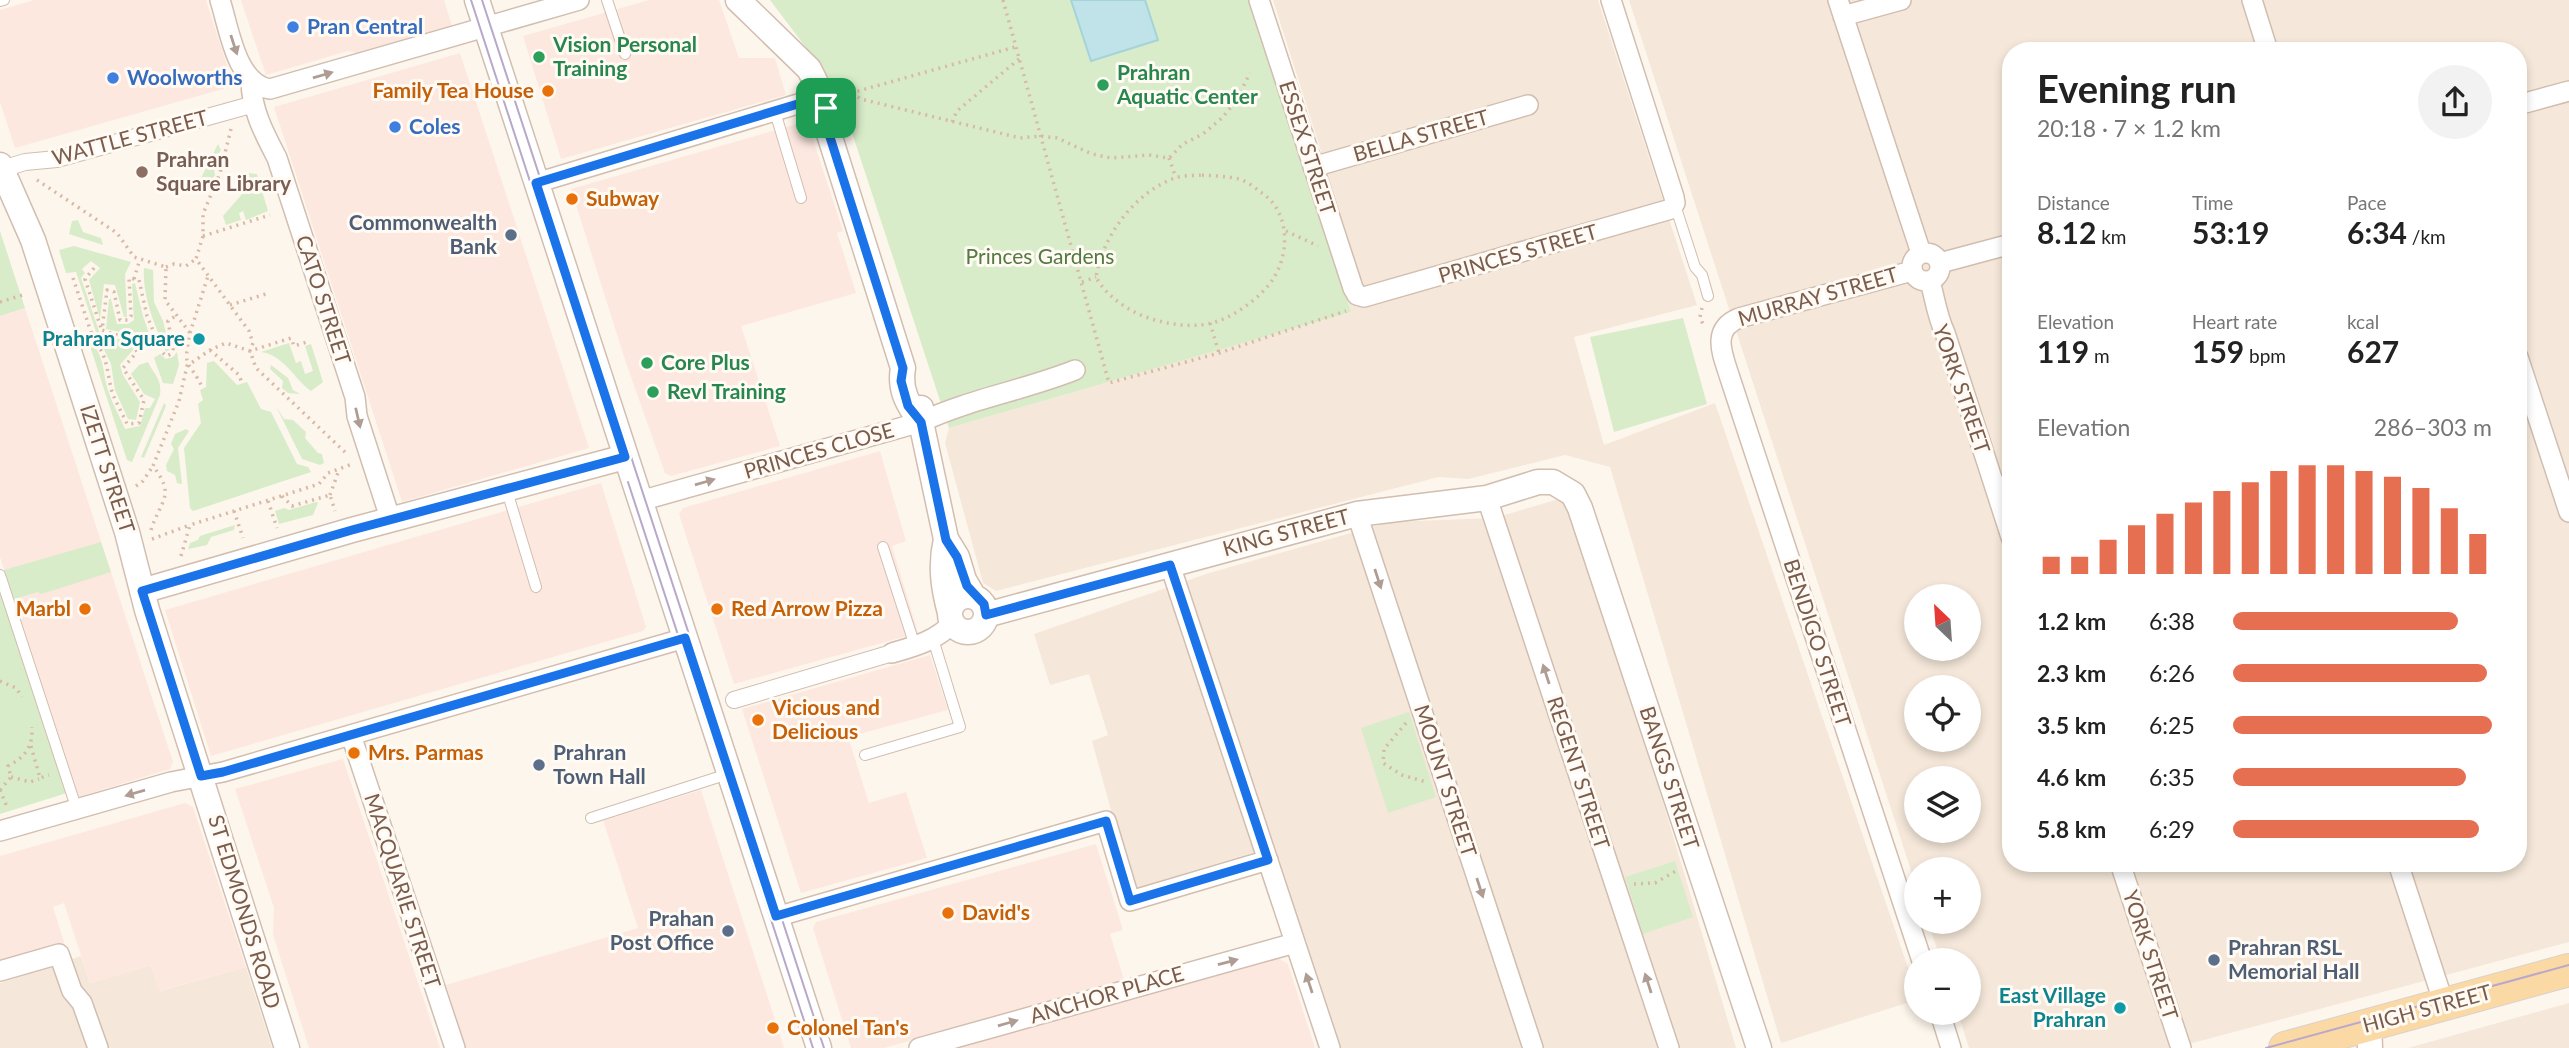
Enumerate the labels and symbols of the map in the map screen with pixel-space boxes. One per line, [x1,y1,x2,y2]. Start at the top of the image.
place label: Pran Central [307,13,423,38]
marker: Pran Central [285,19,301,35]
place label: Vision Personal Training [552,31,697,80]
one-way arrow [230,35,240,56]
marker: Vision Personal Training [531,49,547,65]
place label: Prahran Aquatic Center [1116,59,1258,108]
place label: Woolworths [127,64,243,89]
one-way arrow [312,69,334,80]
marker: Woolworths [105,70,121,86]
place label: Family Tea House [372,77,534,102]
marker: Prahran Aquatic Center [1095,77,1111,93]
street label: ESSEX STREET [1275,77,1342,218]
pin [796,78,856,138]
marker: Family Tea House [540,83,556,99]
street label: BELLA STREET [1350,103,1492,166]
street label: WATTLE STREET [49,104,211,169]
place label: Coles [409,113,460,138]
marker: Coles [387,119,403,135]
place label: Prahran Square Library [156,146,292,195]
marker: Prahran Square Library [134,164,150,180]
place label: Subway [586,185,660,210]
marker: Subway [564,191,580,207]
place label: Commonwealth Bank [349,209,498,258]
street label: PRINCES STREET [1435,218,1601,287]
marker: Commonwealth Bank [503,227,519,243]
street label: CATO STREET [292,232,357,368]
park label: Princes Gardens [966,243,1114,268]
street label: MURRAY STREET [1735,261,1901,330]
street label: YORK STREET [1929,321,1996,457]
place label: Prahran Square [42,325,185,350]
marker: Prahran Square [191,331,207,347]
place label: Core Plus [661,349,750,374]
marker: Core Plus [639,355,655,371]
place label: Revl Training [667,378,786,403]
marker: Revl Training [645,384,661,400]
street label: IZETT STREET [76,401,141,537]
one-way arrow [353,408,364,430]
street label: PRINCES CLOSE [741,416,897,483]
one-way arrow [695,477,716,487]
street label: KING STREET [1220,502,1352,560]
street label: BENDIGO STREET [1780,556,1857,730]
one-way arrow [1373,569,1384,590]
north arrow [1904,584,1981,662]
place label: Marbl [16,595,71,620]
place label: Red Arrow Pizza [731,595,883,620]
marker: Marbl [77,601,93,617]
marker: Red Arrow Pizza [709,601,725,617]
one-way arrow [1540,663,1550,684]
street label: REGENT STREET [1543,693,1616,853]
place label: Vicious and Delicious [771,694,880,743]
street label: MOUNT STREET [1410,701,1483,860]
street label: BANGS STREET [1635,703,1706,853]
marker: Vicious and Delicious [750,712,766,728]
place label: Mrs. Parmas [368,739,483,764]
place label: Prahran Town Hall [553,739,646,788]
marker: Mrs. Parmas [346,745,362,761]
marker: Prahran Town Hall [531,757,547,773]
one-way arrow [124,788,145,798]
street label: MACQUARIE STREET [360,790,447,992]
street label: ST EDMONDS ROAD [204,812,287,1011]
one-way arrow [1475,878,1486,899]
street label: YORK STREET [2119,886,2184,1023]
place label: David's [962,899,1030,924]
place label: Prahan Post Office [610,905,714,954]
marker: David's [940,905,956,921]
marker: Prahan Post Office [720,923,736,939]
place label: Prahran RSL Memorial Hall [2228,934,2360,983]
marker: Prahran RSL Memorial Hall [2206,952,2222,968]
one-way arrow [1217,956,1238,966]
street label: ANCHOR PLACE [1027,960,1186,1027]
one-way arrow [1303,972,1313,993]
one-way arrow [1642,973,1652,994]
street label: HIGH STREET [2359,978,2494,1037]
place label: East Village Prahran [1999,982,2106,1031]
marker: East Village Prahran [2112,1000,2128,1016]
place label: Colonel Tan's [787,1014,909,1039]
one-way arrow [998,1017,1020,1028]
marker: Colonel Tan's [765,1020,781,1036]

